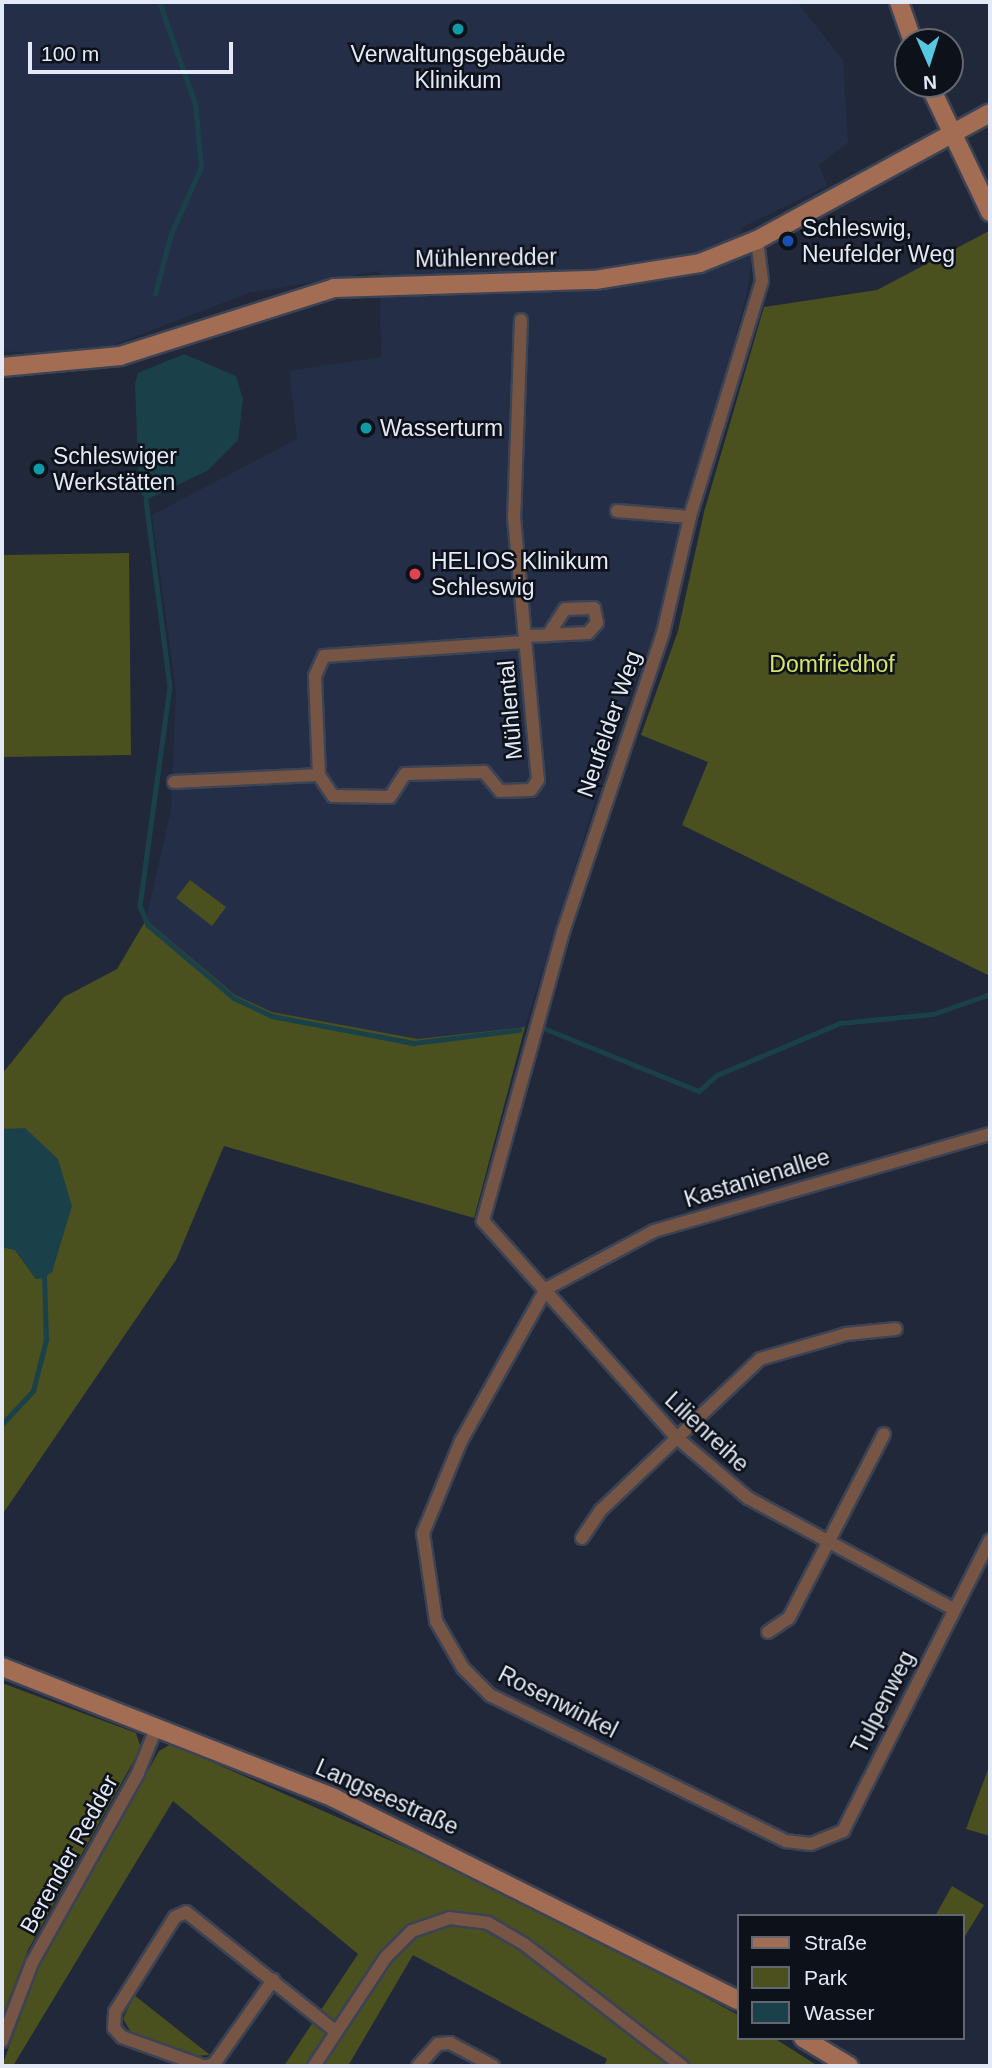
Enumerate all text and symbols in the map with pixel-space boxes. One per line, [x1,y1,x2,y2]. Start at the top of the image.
marker: Verwaltungsgebäude Klinikum [450,21,466,37]
scale bar [32,28,236,72]
north arrow [894,28,964,98]
place label: Verwaltungsgebäude Klinikum [351,40,565,94]
text: 100 m [41,42,99,65]
text: N [923,72,937,93]
place label: Schleswig, Neufelder Weg [802,214,955,268]
marker: Schleswig, Neufelder Weg [780,233,796,249]
street label: Mühlenredder [415,243,557,273]
place label: Wasserturm [380,414,503,442]
marker: Wasserturm [358,420,374,436]
place label: Schleswiger Werkstätten [53,442,177,496]
marker: Schleswiger Werkstätten [31,461,47,477]
place label: HELIOS Klinikum Schleswig [431,547,609,601]
marker: HELIOS Klinikum Schleswig [405,564,425,584]
street label: Neufelder Weg [571,647,647,801]
park label: Domfriedhof [769,650,895,678]
street label: Mühlental [492,659,528,761]
street label: Kastanienallee [681,1143,833,1213]
street label: Lilienreihe [659,1386,755,1478]
street label: Tulpenweg [845,1646,921,1758]
street label: Rosenwinkel [494,1660,622,1744]
street label: Langseestraße [311,1753,463,1841]
street label: Berender Redder [14,1770,124,1938]
legend [736,1914,964,2040]
text: Straße [804,1931,867,1954]
text: Park [804,1966,847,1989]
text: Wasser [804,2001,874,2024]

